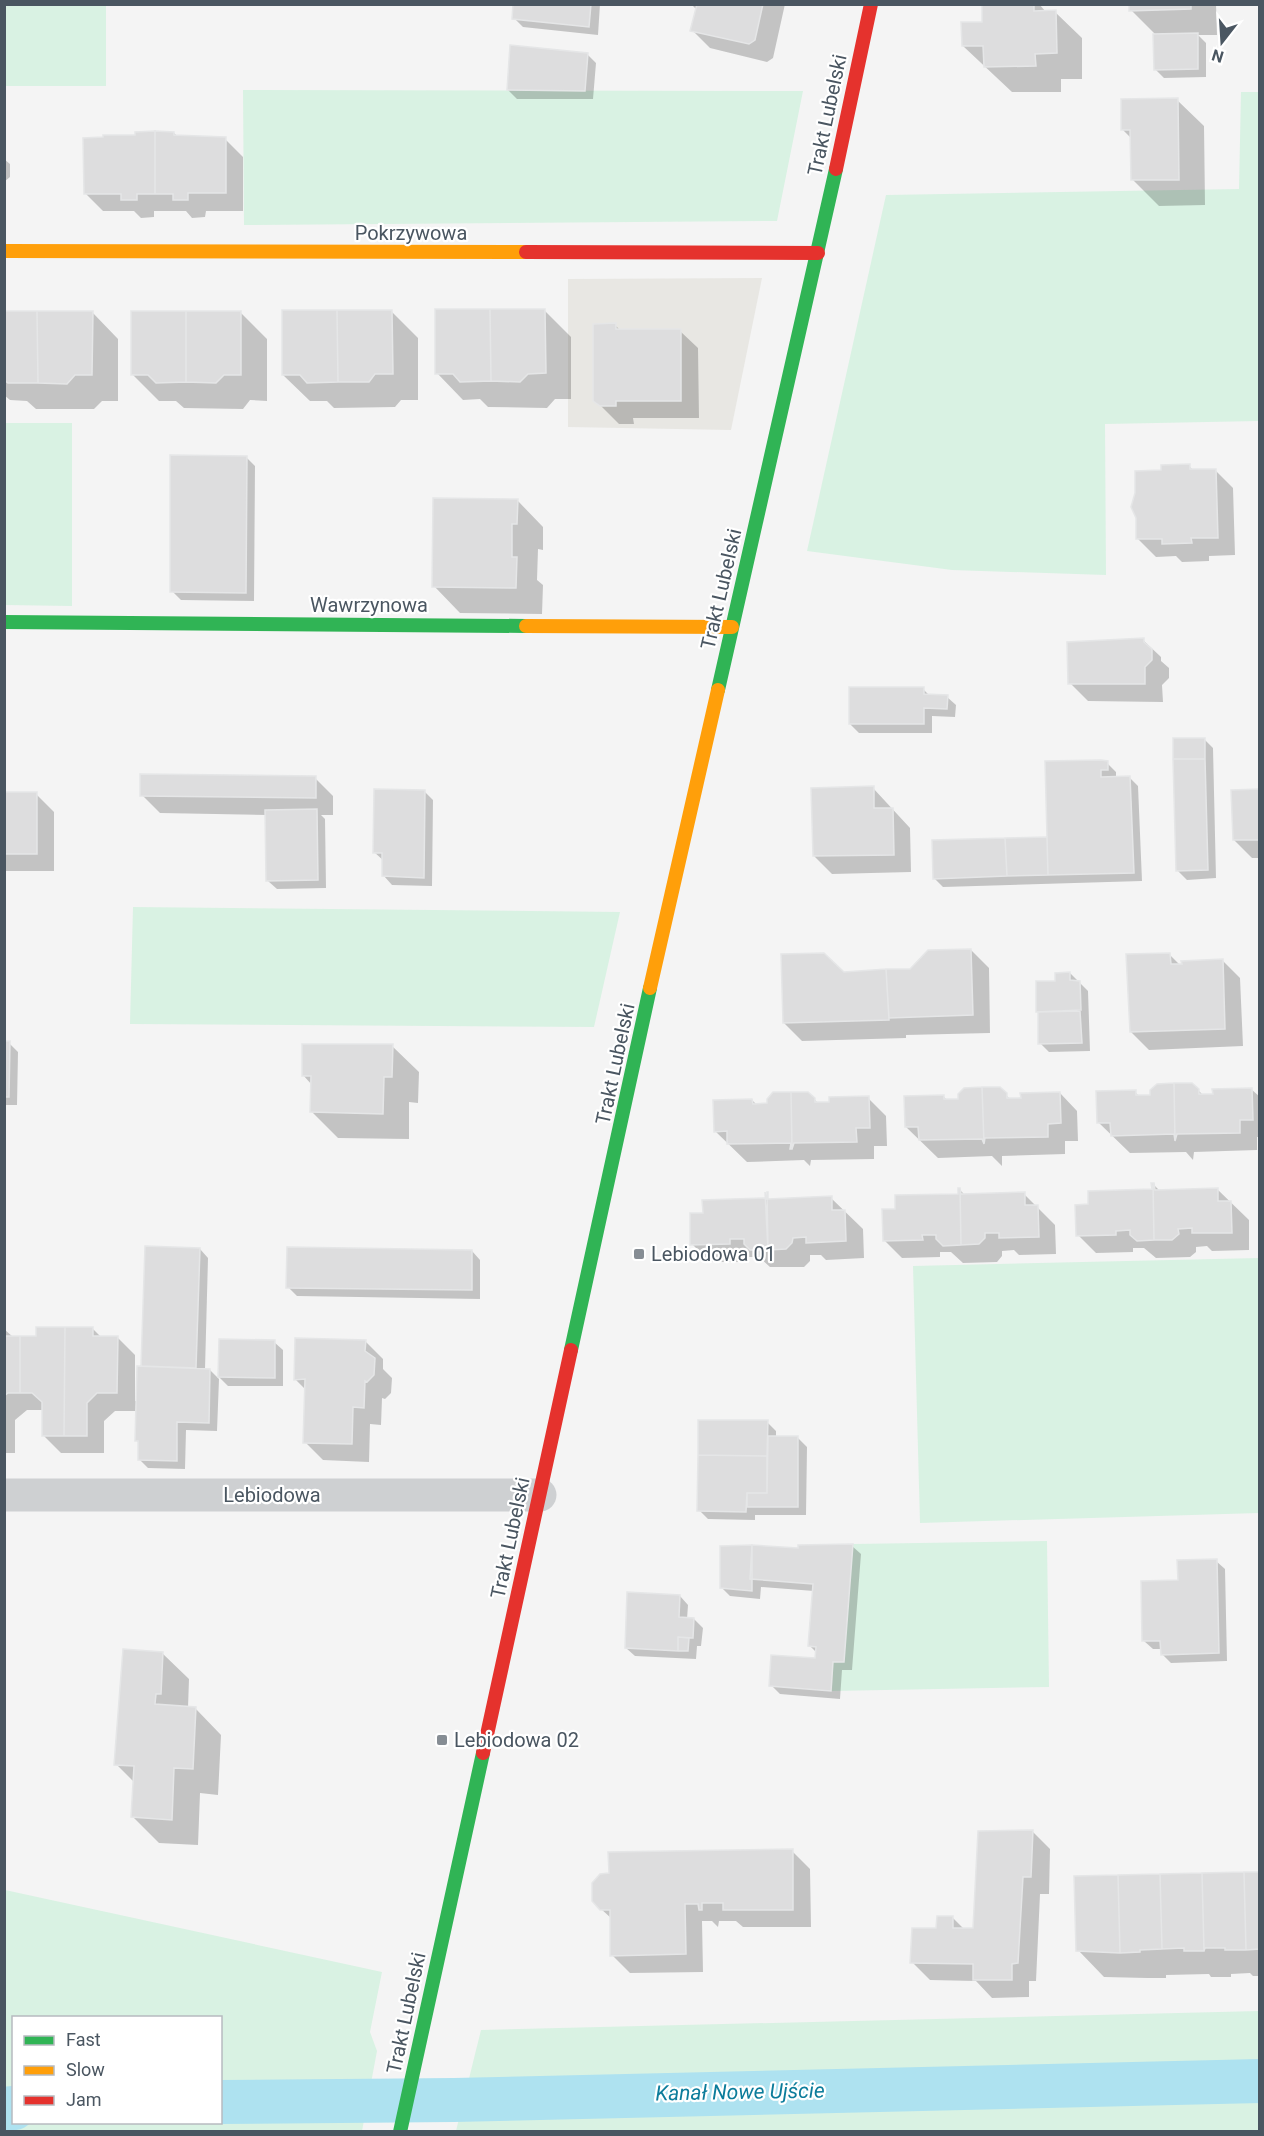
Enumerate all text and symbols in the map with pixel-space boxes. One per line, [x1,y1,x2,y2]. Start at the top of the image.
north arrow [1192,12,1252,72]
text: N [1210,45,1226,67]
street label: Trakt Lubelski [802,52,852,178]
street label: Pokrzywowa [355,221,467,245]
street label: Trakt Lubelski [695,526,747,652]
street label: Wawrzynowa [310,593,428,617]
street label: Trakt Lubelski [590,1001,640,1127]
place label: Lebiodowa 01 [651,1242,776,1266]
marker: Lebiodowa 01 [632,1247,646,1261]
street label: Trakt Lubelski [485,1475,535,1601]
street label: Lebiodowa [223,1483,321,1507]
place label: Lebiodowa 02 [454,1728,579,1752]
marker: Lebiodowa 02 [435,1733,449,1747]
street label: Trakt Lubelski [381,1950,431,2076]
legend [12,2016,222,2124]
text: Fast [66,2029,101,2050]
text: Slow [66,2059,105,2080]
water label: Kanał Nowe Ujście [655,2079,825,2105]
text: Jam [66,2089,102,2110]

